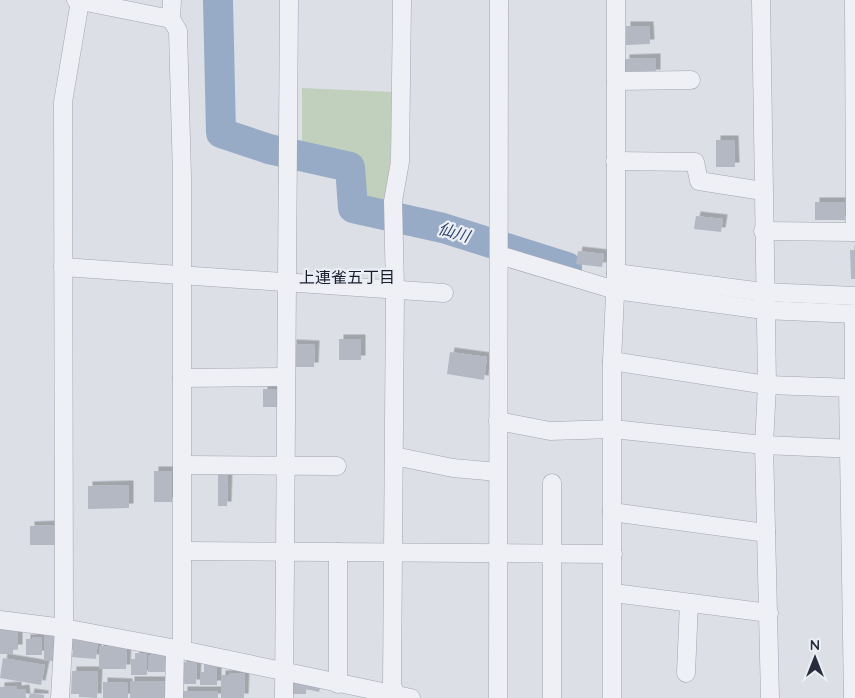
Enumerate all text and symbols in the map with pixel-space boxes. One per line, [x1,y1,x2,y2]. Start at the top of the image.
water label: 仙川 [436,218,474,247]
district label: 上連雀五丁目 [299,267,395,287]
north arrow [790,633,840,683]
text: N [810,636,820,654]

